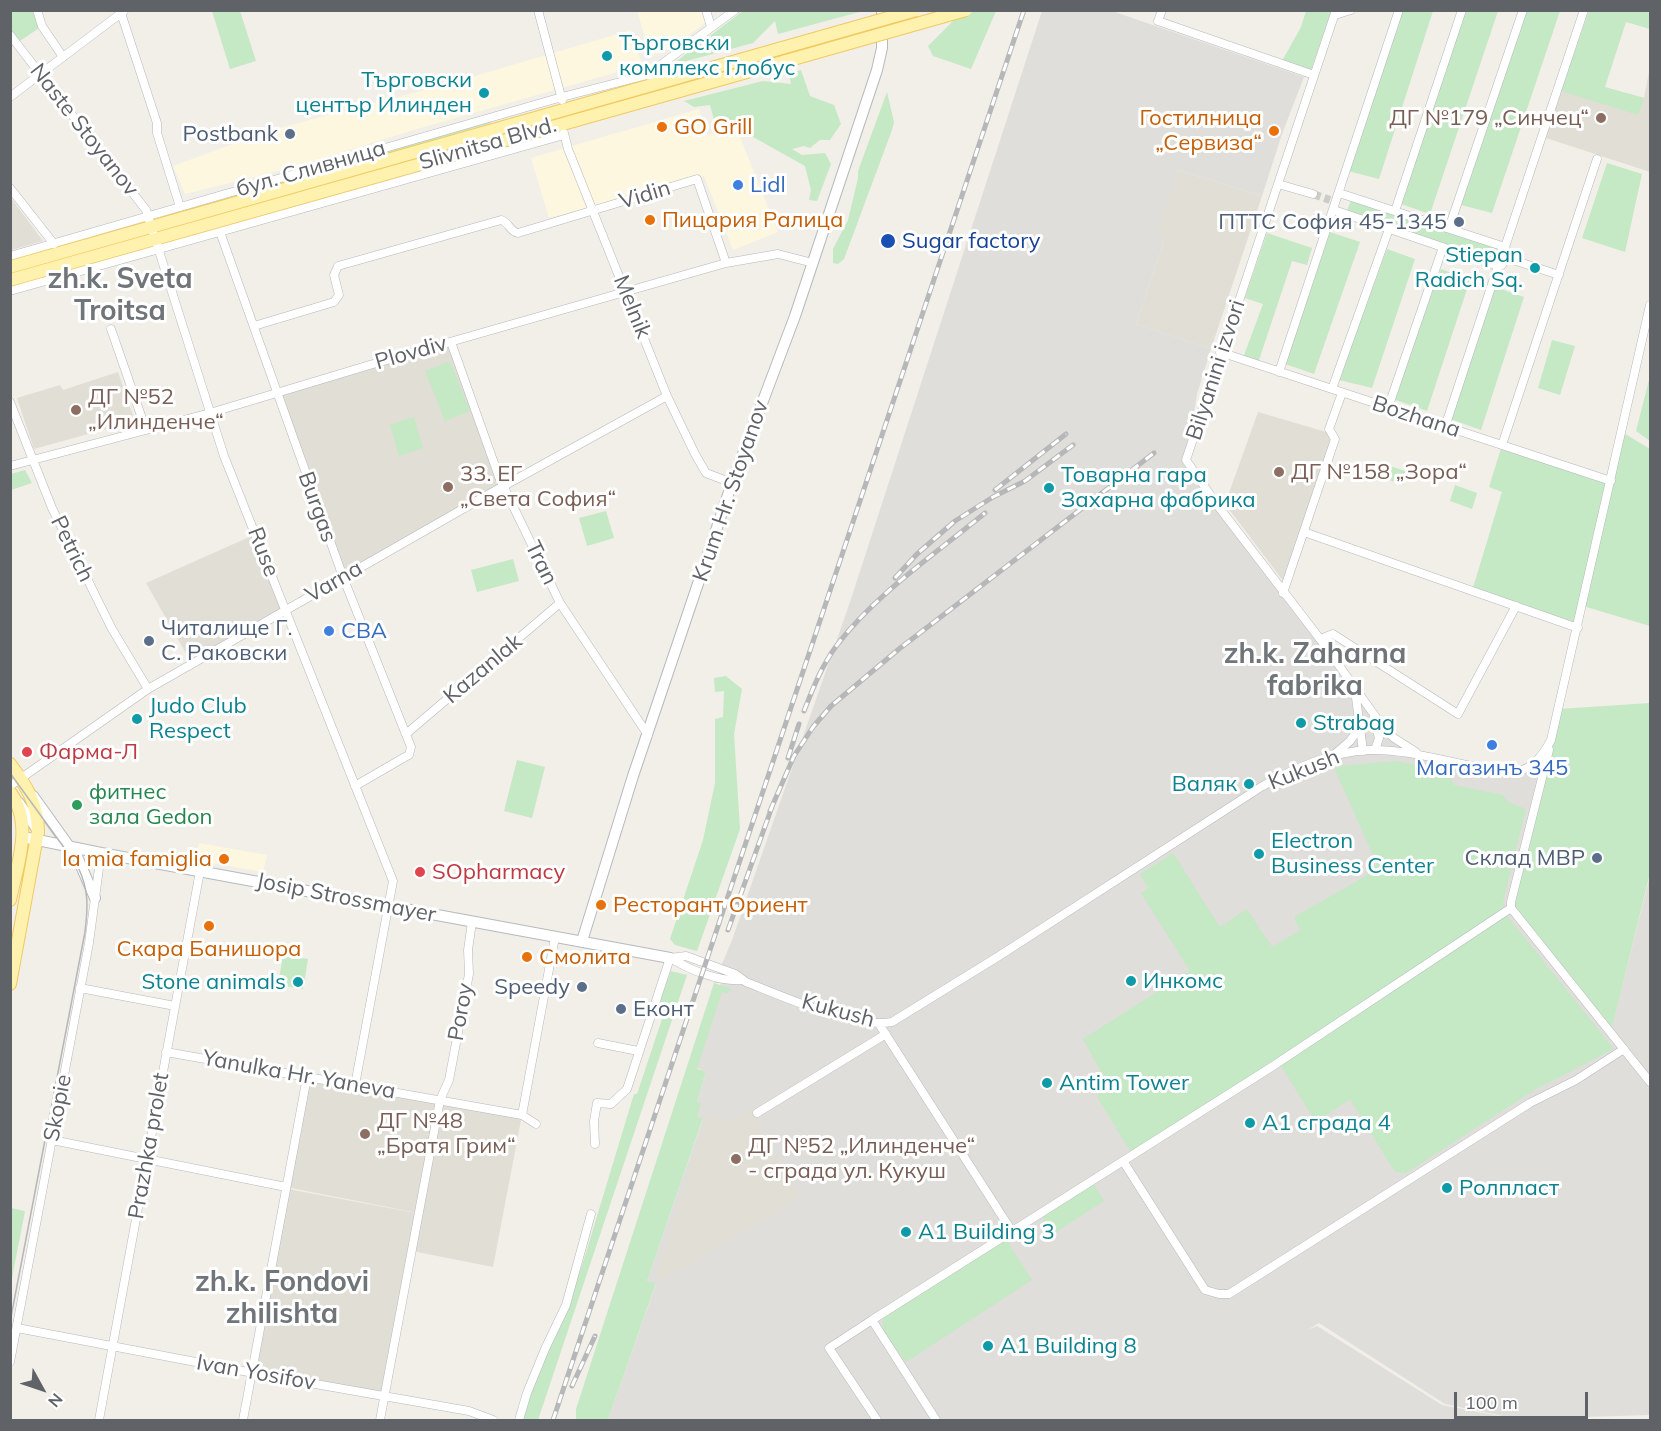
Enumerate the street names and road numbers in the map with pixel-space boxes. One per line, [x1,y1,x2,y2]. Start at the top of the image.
street label: Naste Stoyanov [24,58,144,202]
street label: Slivnitsa Blvd. [416,112,560,176]
street label: бул. Сливница [233,135,389,203]
street label: Vidin [616,175,674,215]
street label: Melnik [607,272,657,342]
street label: Bilyanini izvori [1181,297,1251,443]
street label: Plovdiv [372,330,450,376]
street label: Bozhana [1369,390,1463,444]
street label: Krum Hr. Stoyanov [688,397,774,585]
street label: Burgas [292,468,342,546]
street label: Petrich [45,512,99,586]
street label: Ruse [242,524,284,580]
street label: Tran [519,537,563,589]
street label: Varna [301,555,367,609]
street label: Kazanlak [438,629,528,709]
street label: Kukush [1265,744,1343,796]
street label: Josip Strossmayer [254,868,438,928]
street label: Poroy [443,981,479,1043]
street label: Kukush [799,989,877,1033]
street label: Yanulka Hr. Yaneva [201,1045,397,1105]
street label: Prazhka prolet [123,1071,175,1221]
street label: Skopie [39,1072,77,1144]
street label: Ivan Yosifov [194,1350,318,1396]

